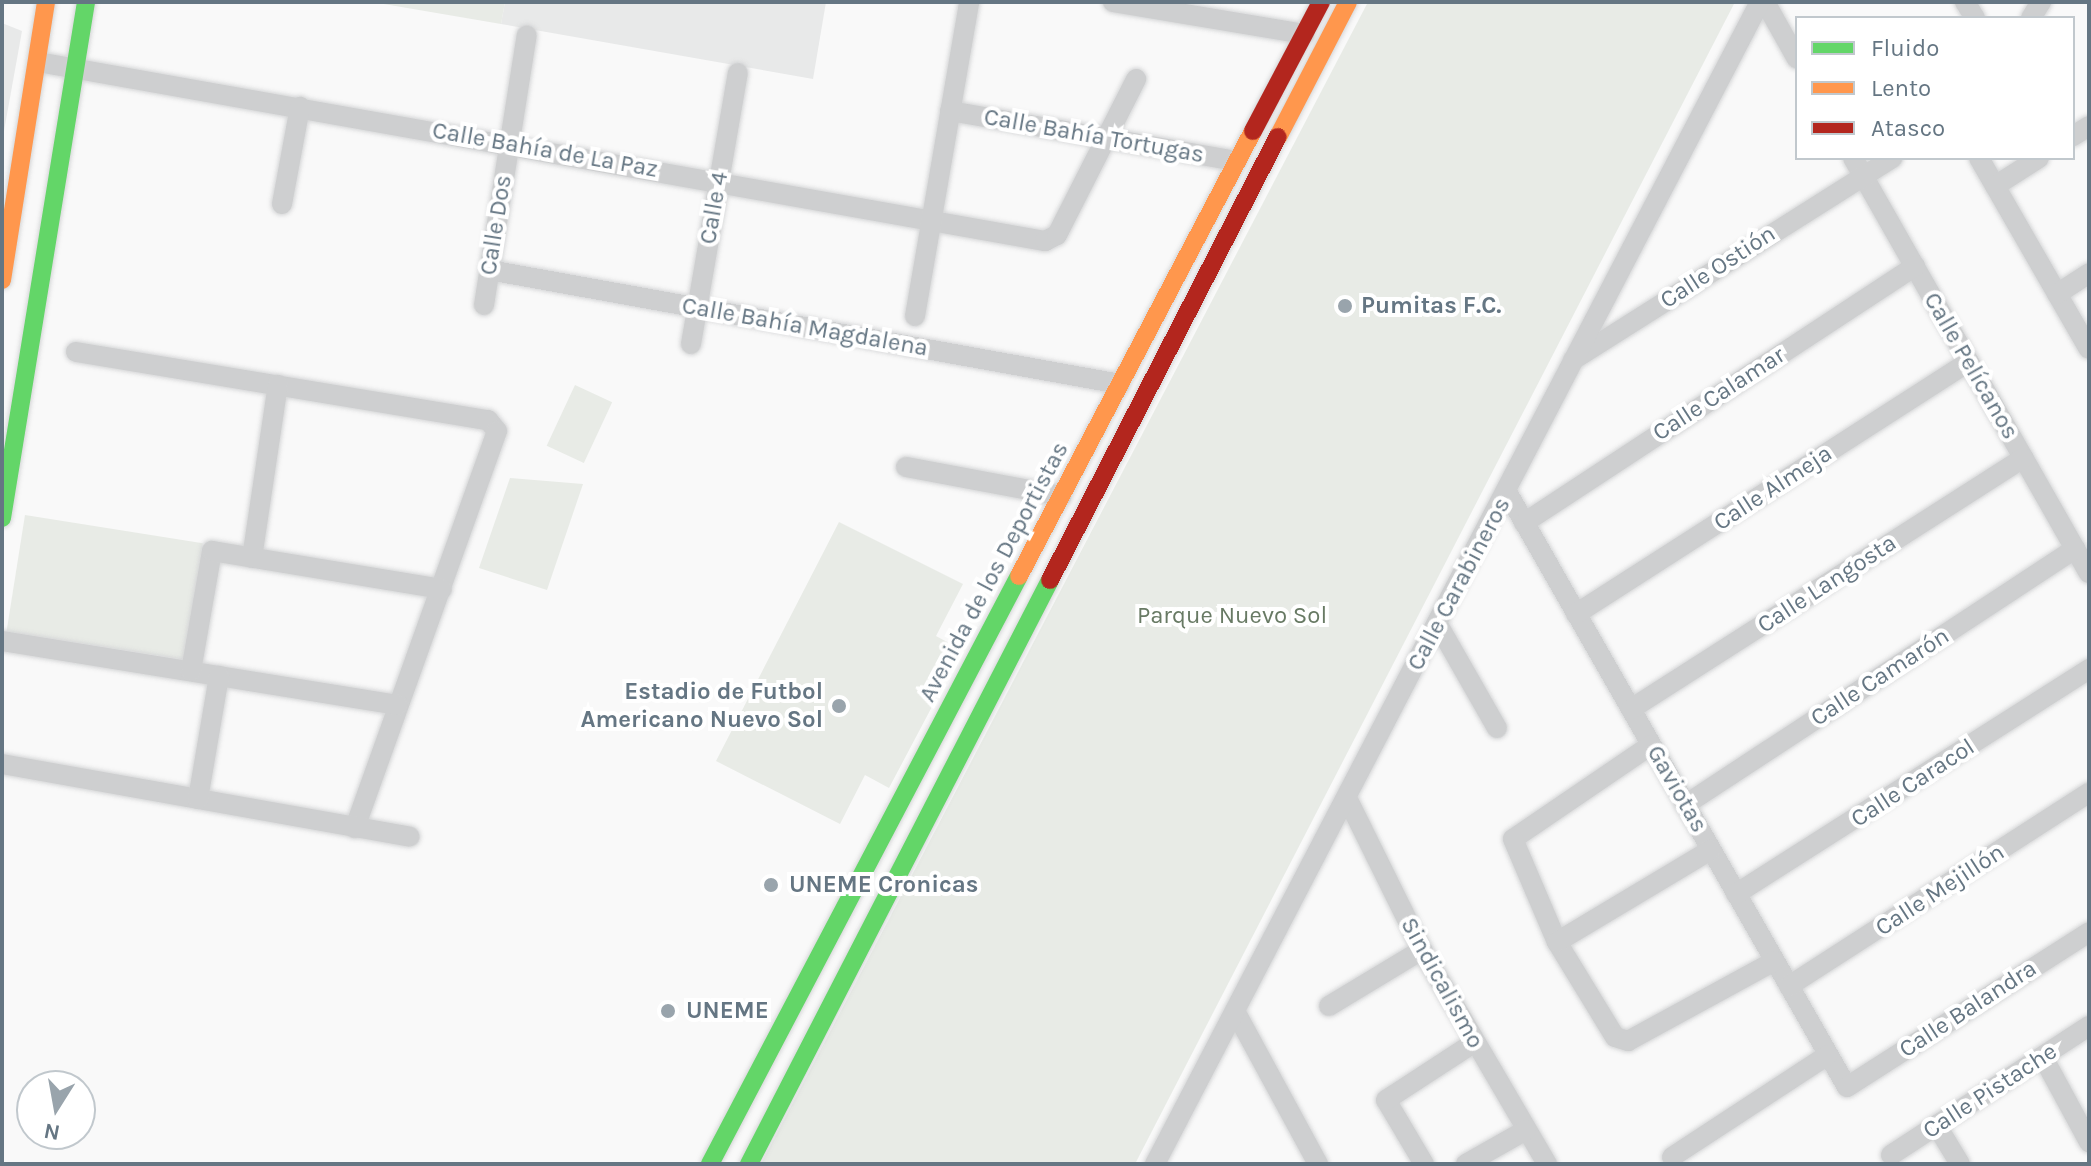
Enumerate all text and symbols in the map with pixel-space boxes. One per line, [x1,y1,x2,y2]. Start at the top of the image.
legend [1795,16,2075,160]
text: Fluido [1871,34,1939,62]
text: Lento [1871,74,1931,102]
street label: Calle Bahía Tortugas [982,102,1206,170]
text: Atasco [1871,114,1945,142]
street label: Calle Bahía de La Paz [430,116,660,184]
street label: Calle 4 [693,170,735,246]
street label: Calle Dos [474,173,518,277]
street label: Calle Ostión [1655,219,1781,315]
street label: Calle Pelícanos [1917,287,2025,445]
street label: Calle Bahía Magdalena [680,291,930,363]
place label: Pumitas F.C. [1361,292,1502,320]
marker: Pumitas F.C. [1336,297,1354,315]
street label: Calle Calamar [1648,341,1790,447]
street label: Avenida de los Deportistas [913,437,1075,707]
street label: Calle Almeja [1708,439,1838,537]
street label: Calle Carabineros [1401,493,1517,675]
street label: Calle Langosta [1752,528,1902,640]
park label: Parque Nuevo Sol [1137,602,1327,630]
street label: Calle Camarón [1805,622,1955,732]
place label: Estadio de Futbol Americano Nuevo Sol [581,678,823,734]
marker: Estadio de Futbol Americano Nuevo Sol [830,697,848,715]
street label: Calle Caracol [1846,732,1980,834]
street label: Gaviotas [1641,740,1713,838]
street label: Calle Mejillón [1870,838,2010,942]
place label: UNEME Cronicas [789,871,978,899]
marker: UNEME Cronicas [760,874,782,896]
street label: Sindicalismo [1394,913,1490,1053]
street label: Calle Balandra [1894,954,2042,1064]
place label: UNEME [686,997,769,1025]
marker: UNEME [657,1000,679,1022]
street label: Calle Pistache [1918,1037,2062,1145]
north arrow [16,1070,96,1150]
text: N [42,1117,62,1146]

